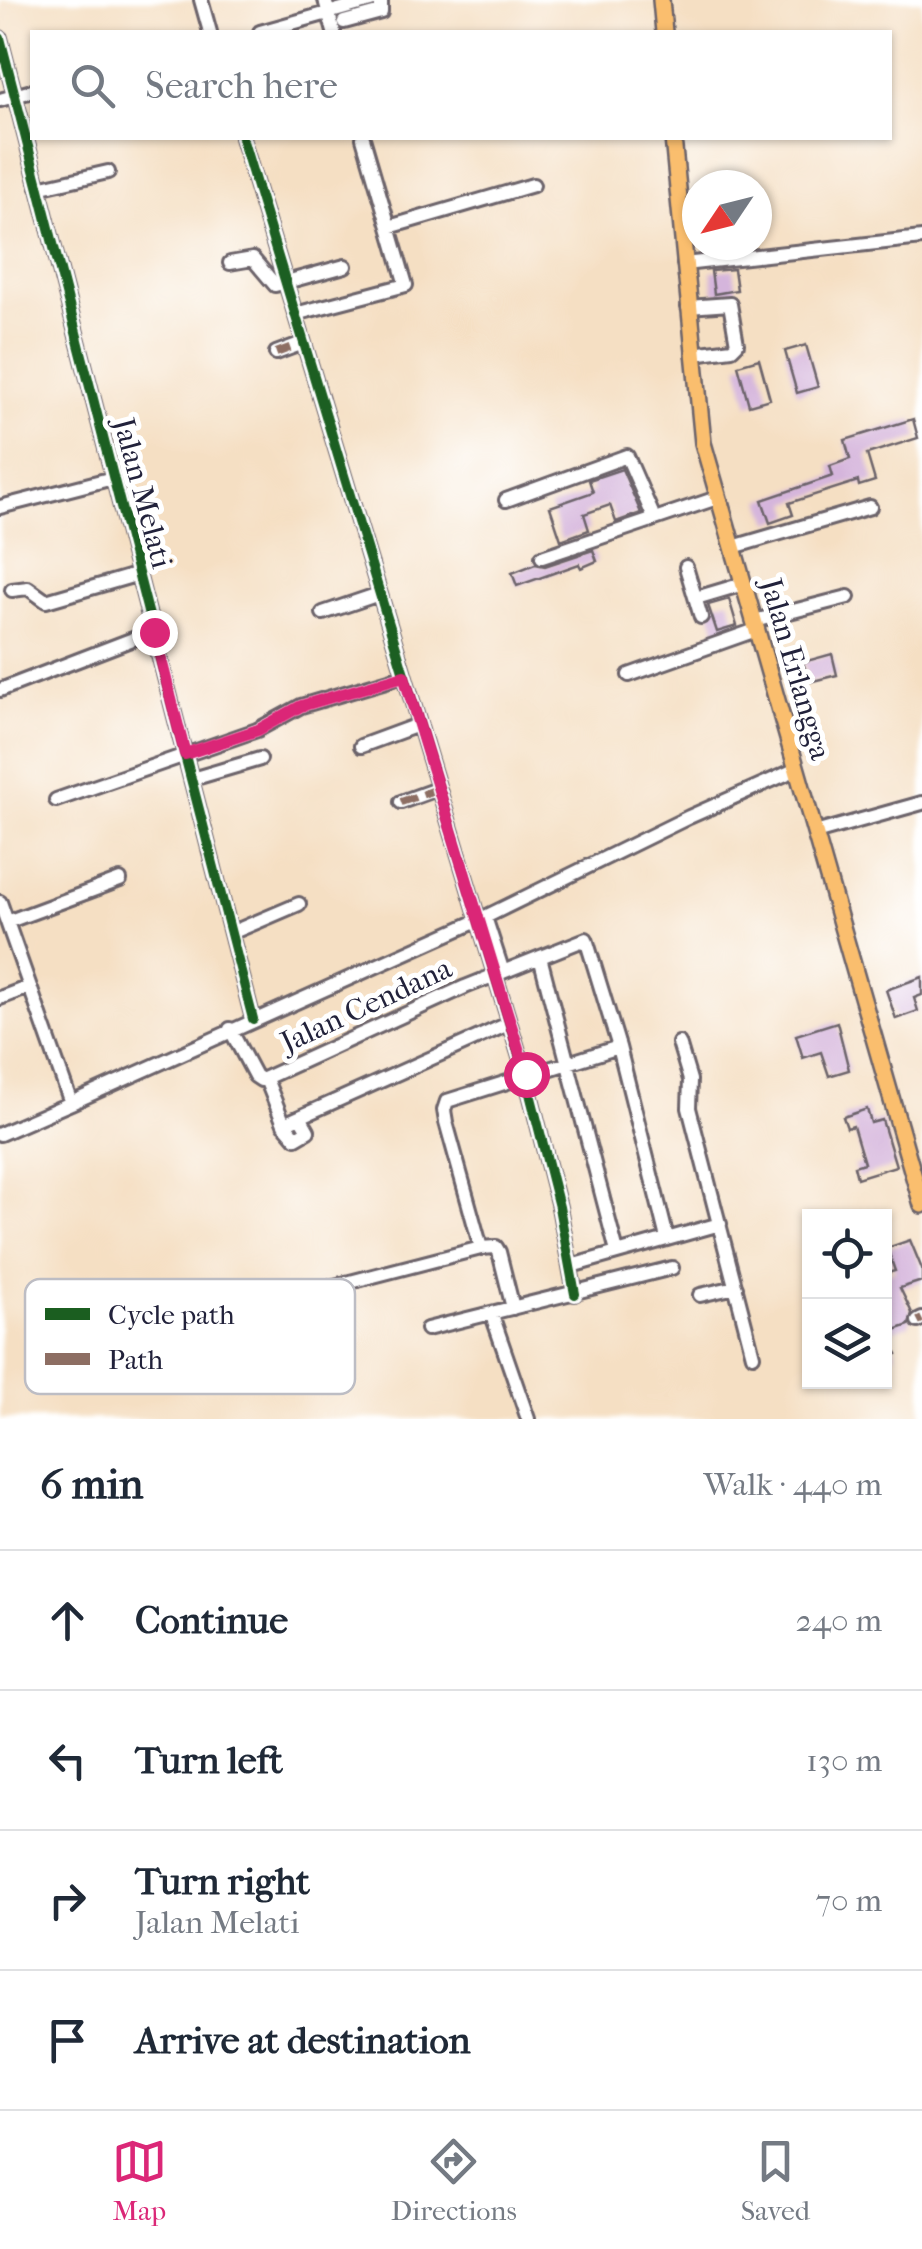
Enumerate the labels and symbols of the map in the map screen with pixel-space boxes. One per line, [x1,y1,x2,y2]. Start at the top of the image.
north arrow [682,170,772,260]
street label: Jalan Melati [105,412,179,572]
street label: Jalan Erlangga [752,573,838,765]
route end [132,610,178,656]
street label: Jalan Cendana [273,950,458,1061]
route start [504,1052,550,1098]
legend [25,1279,355,1394]
text: Cycle path [108,1298,235,1331]
text: Path [108,1343,164,1376]

